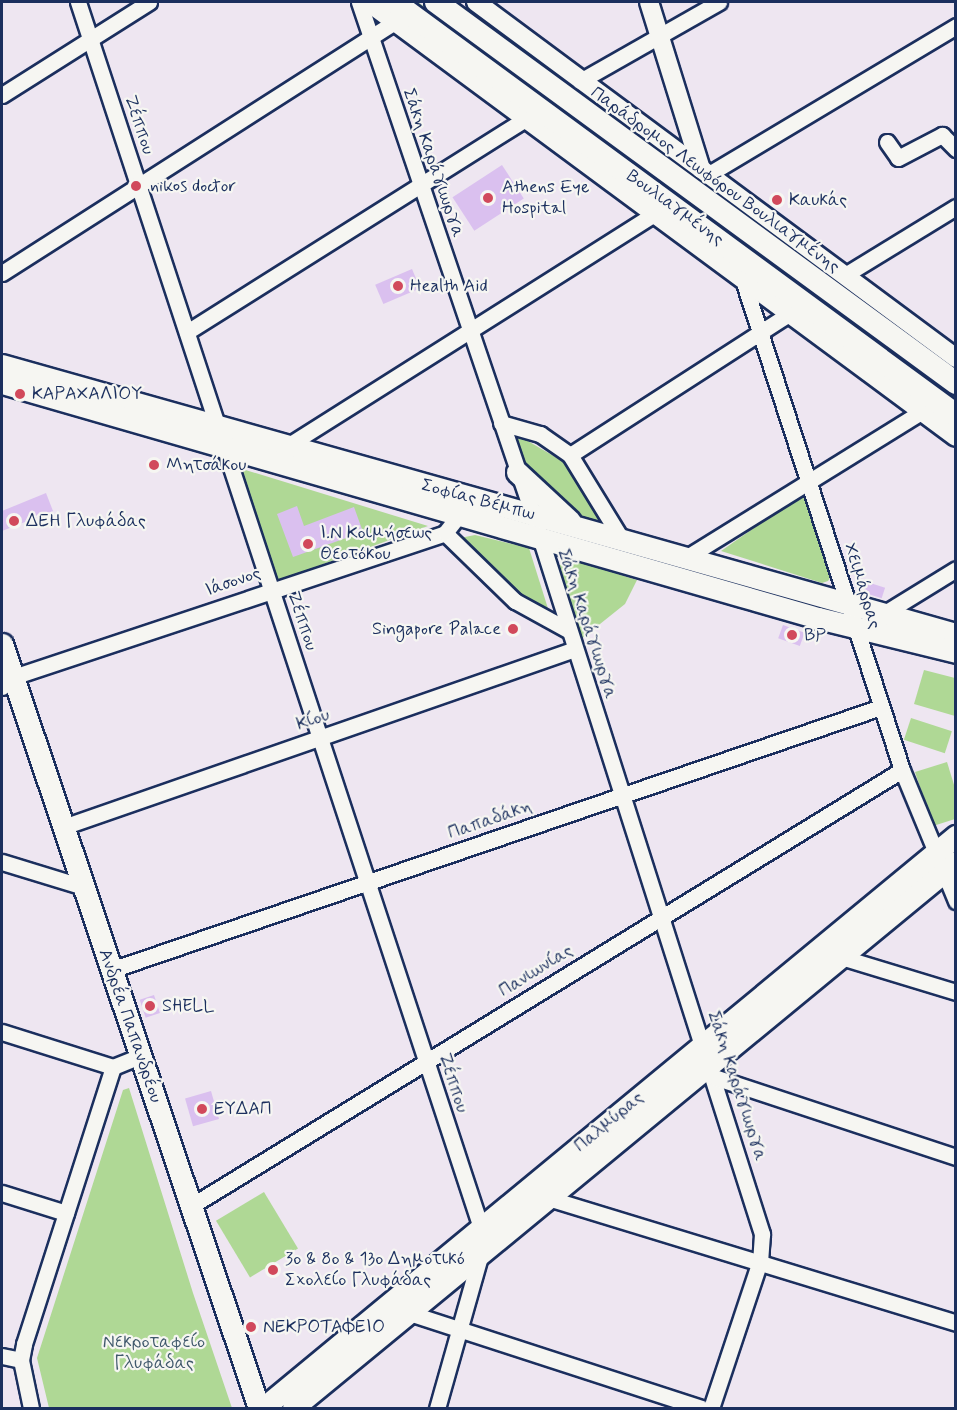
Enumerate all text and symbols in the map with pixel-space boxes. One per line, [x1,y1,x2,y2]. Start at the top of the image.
street label: Παράδρομος Λεωφόρου Βουλιαγμένης [586,82,844,278]
street label: Σάκη Καράγιωργα [397,86,469,240]
street label: Ζέππου [119,93,159,157]
street label: Βουλιαγμένης [622,165,728,251]
place label: nikos doctor [150,175,237,197]
marker: nikos doctor [127,177,145,195]
place label: Athens Eye Hospital [502,177,587,219]
marker: Athens Eye Hospital [479,189,497,207]
place label: Καυκάς [789,189,847,211]
marker: Καυκάς [770,193,784,207]
place label: Health Aid [410,275,488,297]
marker: Health Aid [391,279,405,293]
place label: ΚΑΡΑΧΑΛΙΟΥ [32,383,142,405]
marker: ΚΑΡΑΧΑΛΙΟΥ [13,387,27,401]
place label: Μητσάκου [166,454,246,476]
marker: Μητσάκου [147,458,161,472]
street label: Σοφίας Βέμπω [419,474,537,526]
place label: ΔΕΗ Γλυφάδας [26,510,146,532]
marker: ΔΕΗ Γλυφάδας [7,514,21,528]
place label: Ι.Ν Κοιμήσεως Θεοτόκου [320,523,432,566]
marker: Ι.Ν Κοιμήσεως Θεοτόκου [301,537,315,551]
street label: Χειμάρρας [839,540,885,632]
street label: Σάκη Καράγιωργα [553,546,621,702]
street label: Ιάσονος [202,562,264,602]
street label: Ζέππου [282,589,322,653]
place label: Singapore Palace [377,618,501,640]
marker: Singapore Palace [506,622,520,636]
place label: BP [804,624,826,646]
marker: BP [785,628,799,642]
street label: Κίου [294,704,332,736]
street label: Παπαδάκη [445,796,535,844]
street label: Πανιωνίας [495,940,577,1002]
street label: Ανδρέα Παπανδρέου [94,946,166,1106]
place label: SHELL [162,995,214,1017]
marker: SHELL [143,999,157,1013]
street label: Σάκη Καράγιωργα [703,1008,771,1164]
street label: Ζέππου [433,1051,473,1115]
street label: Παλμύρας [570,1087,648,1157]
place label: ΕΥΔΑΠ [214,1098,272,1120]
marker: ΕΥΔΑΠ [195,1102,209,1116]
place label: 3ο & 8ο & 13ο Δημοτικό Σχολείο Γλυφάδας [285,1249,465,1292]
marker: 3ο & 8ο & 13ο Δημοτικό Σχολείο Γλυφάδας [266,1263,280,1277]
place label: ΝΕΚΡΟΤΑΦΕΙΟ [263,1316,385,1338]
marker: ΝΕΚΡΟΤΑΦΕΙΟ [244,1320,258,1334]
park label: Νεκροταφείο Γλυφάδας [103,1332,205,1374]

